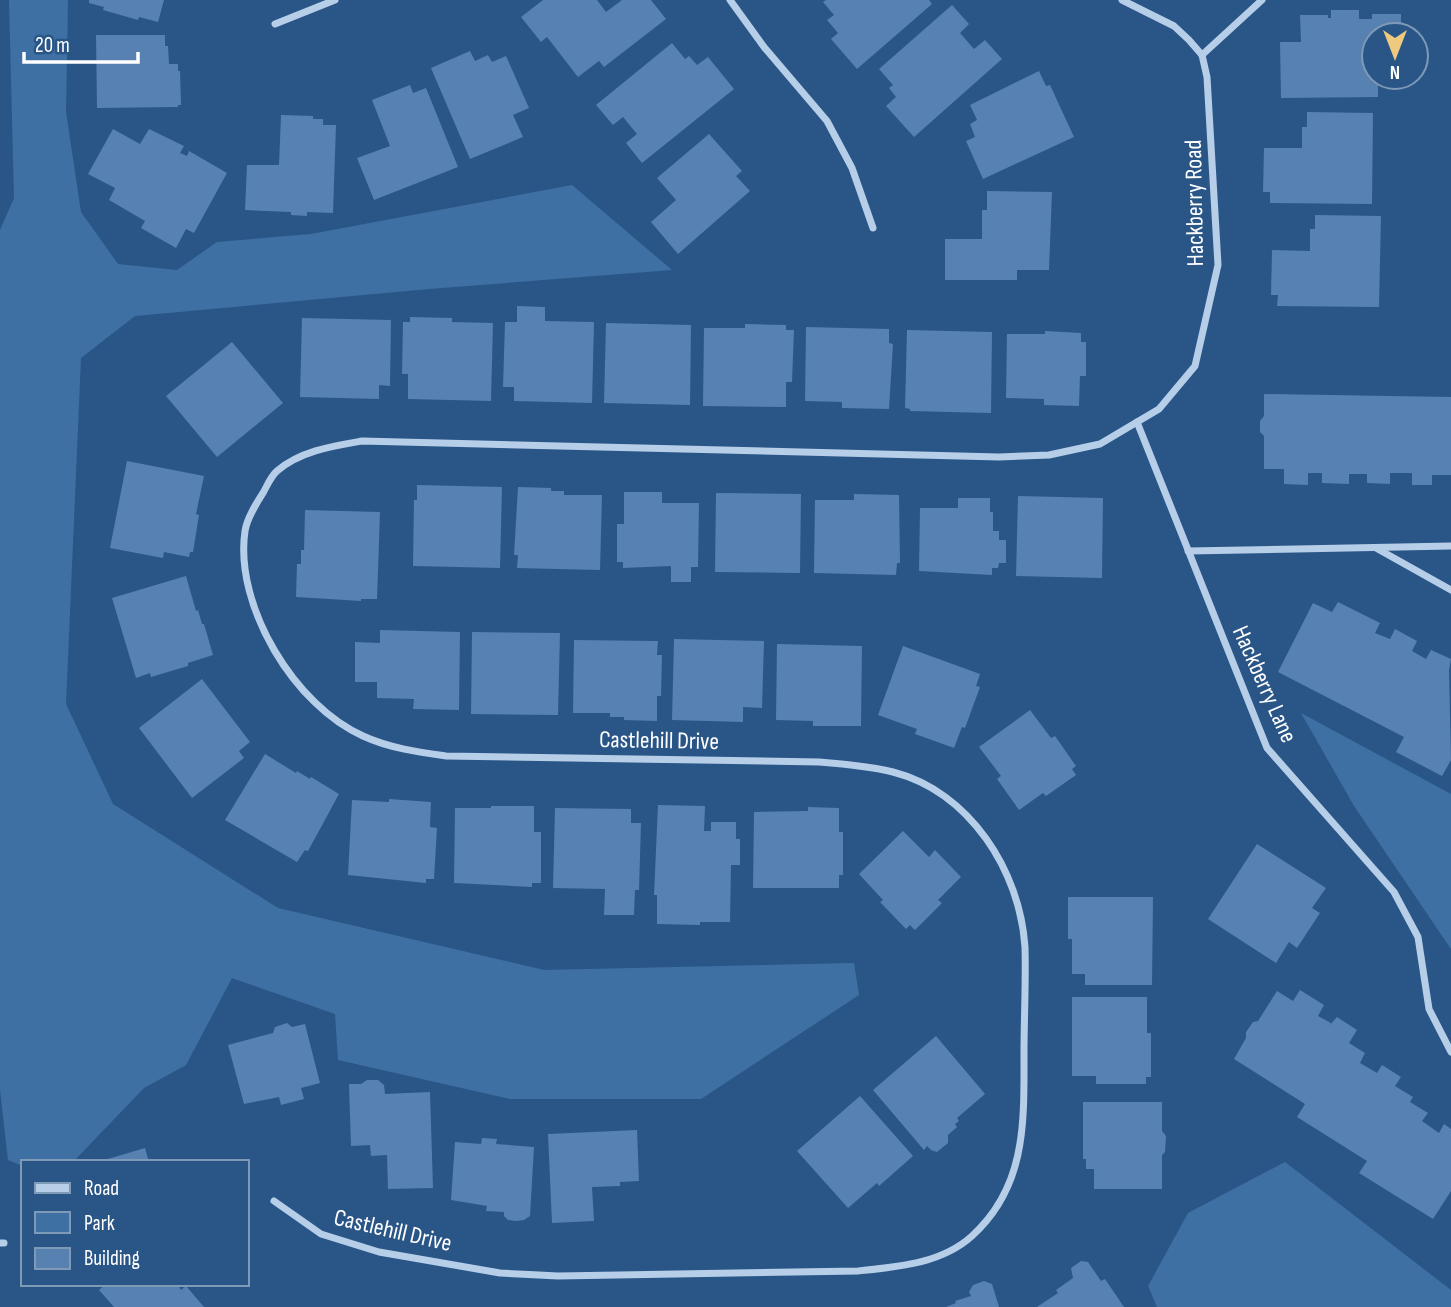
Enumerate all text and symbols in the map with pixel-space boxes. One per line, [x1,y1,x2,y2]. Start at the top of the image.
scale bar [24,21,138,65]
north arrow [1360,21,1430,91]
text: 20 m [35,33,70,58]
text: N [1390,60,1400,83]
street label: Hackberry Road [1179,139,1210,267]
street label: Hackberry Lane [1226,621,1303,747]
street label: Castlehill Drive [599,725,719,756]
legend [21,1160,248,1286]
text: Road [84,1176,119,1201]
street label: Castlehill Drive [331,1203,455,1258]
text: Park [84,1211,115,1236]
text: Building [84,1246,140,1271]

